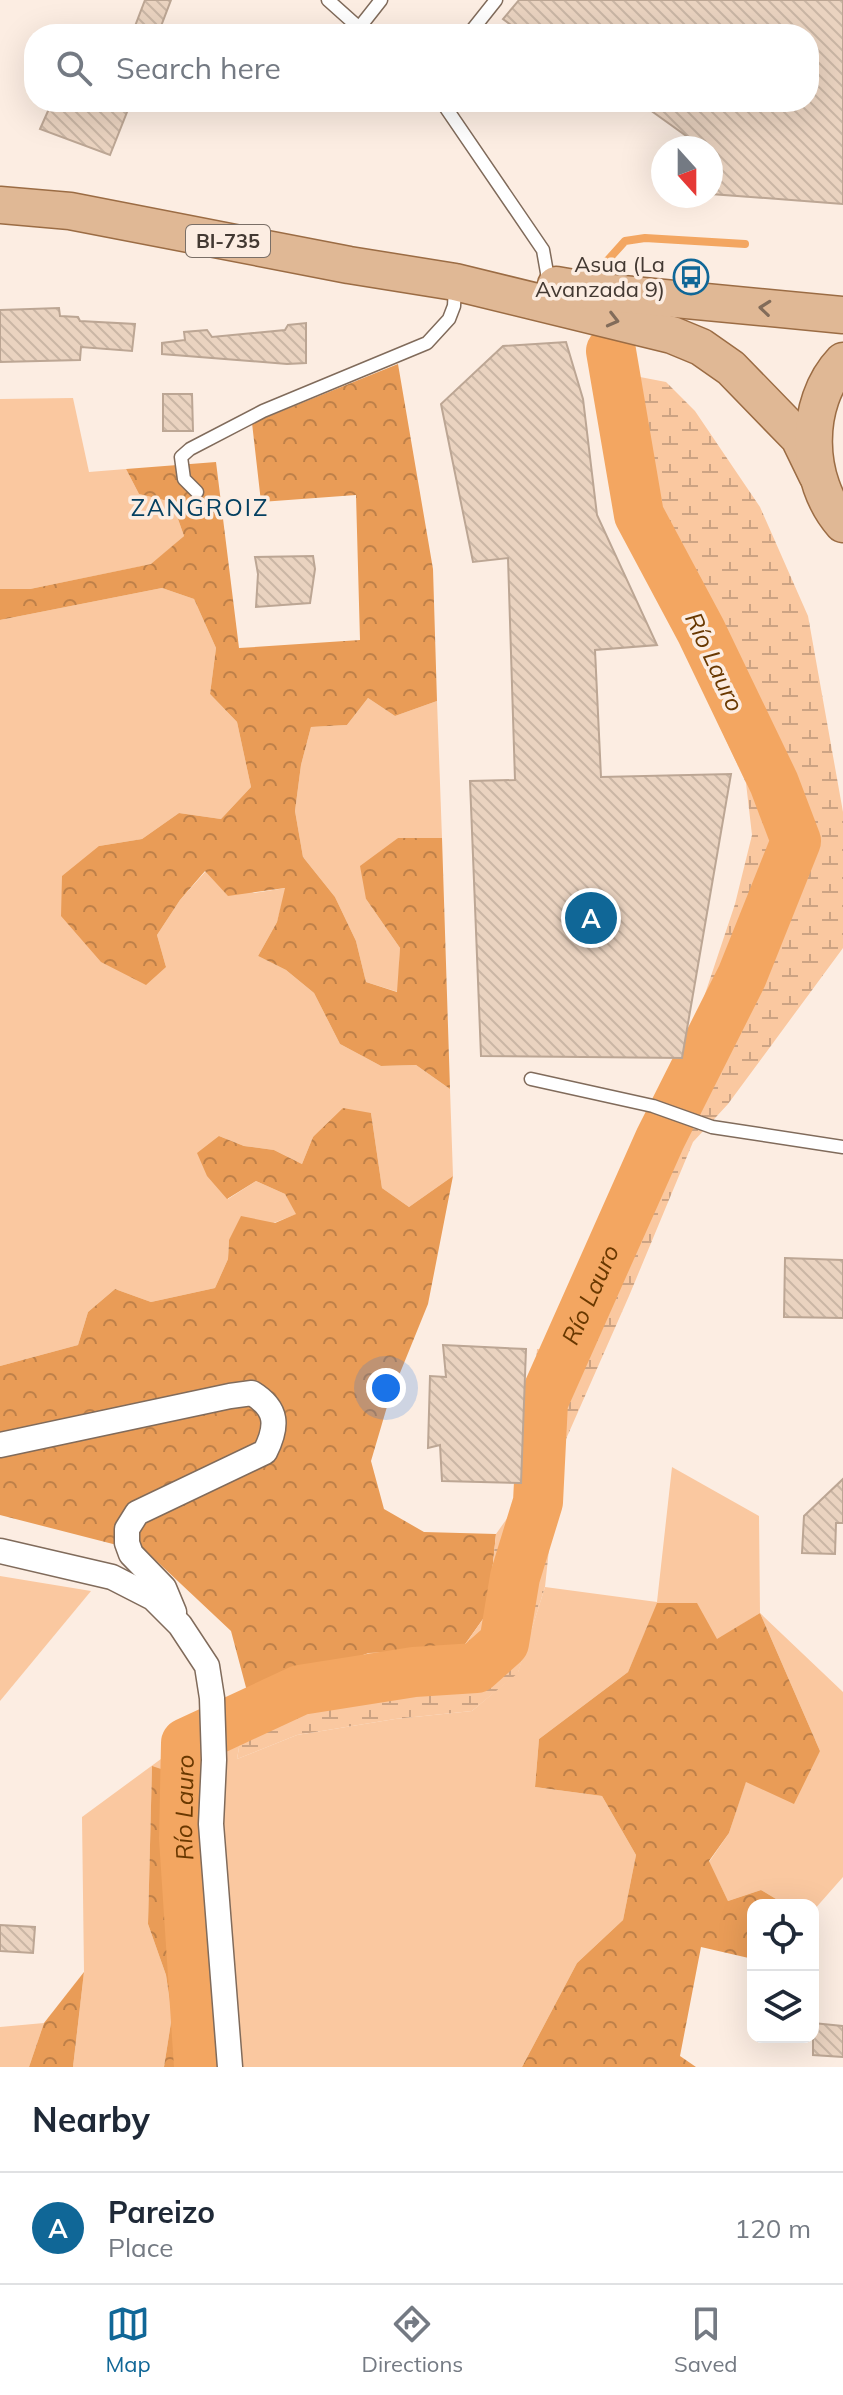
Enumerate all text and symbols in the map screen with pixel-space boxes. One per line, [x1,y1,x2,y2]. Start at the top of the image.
search box [24,24,819,112]
icon: search [52,46,96,90]
text: Search here [116,49,281,87]
north arrow [651,136,723,208]
road number: BI-735 [186,225,270,257]
place label: Asua (La Avanzada 9) [535,250,665,303]
bus stop icon: Asua (La Avanzada 9) [672,258,710,296]
one-way arrow [758,299,771,316]
one-way arrow [605,311,619,328]
district label: ZANGROIZ [131,492,269,522]
water label: Río Lauro [679,607,751,716]
pin: A [565,888,617,948]
water label: Río Lauro [554,1240,625,1349]
your location [366,1368,406,1408]
water label: Río Lauro [168,1754,200,1861]
map controls [747,1899,819,2043]
button: locate [747,1899,819,1971]
button: layers [747,1971,819,2043]
text: Nearby [32,2098,150,2141]
text: Pareizo [108,2193,215,2231]
text: A [48,2212,68,2245]
text: 120 m [735,2212,811,2245]
text: Place [108,2231,173,2264]
tab: Map [105,2302,151,2378]
tab: Directions [362,2302,463,2378]
tab: Saved [674,2302,738,2378]

